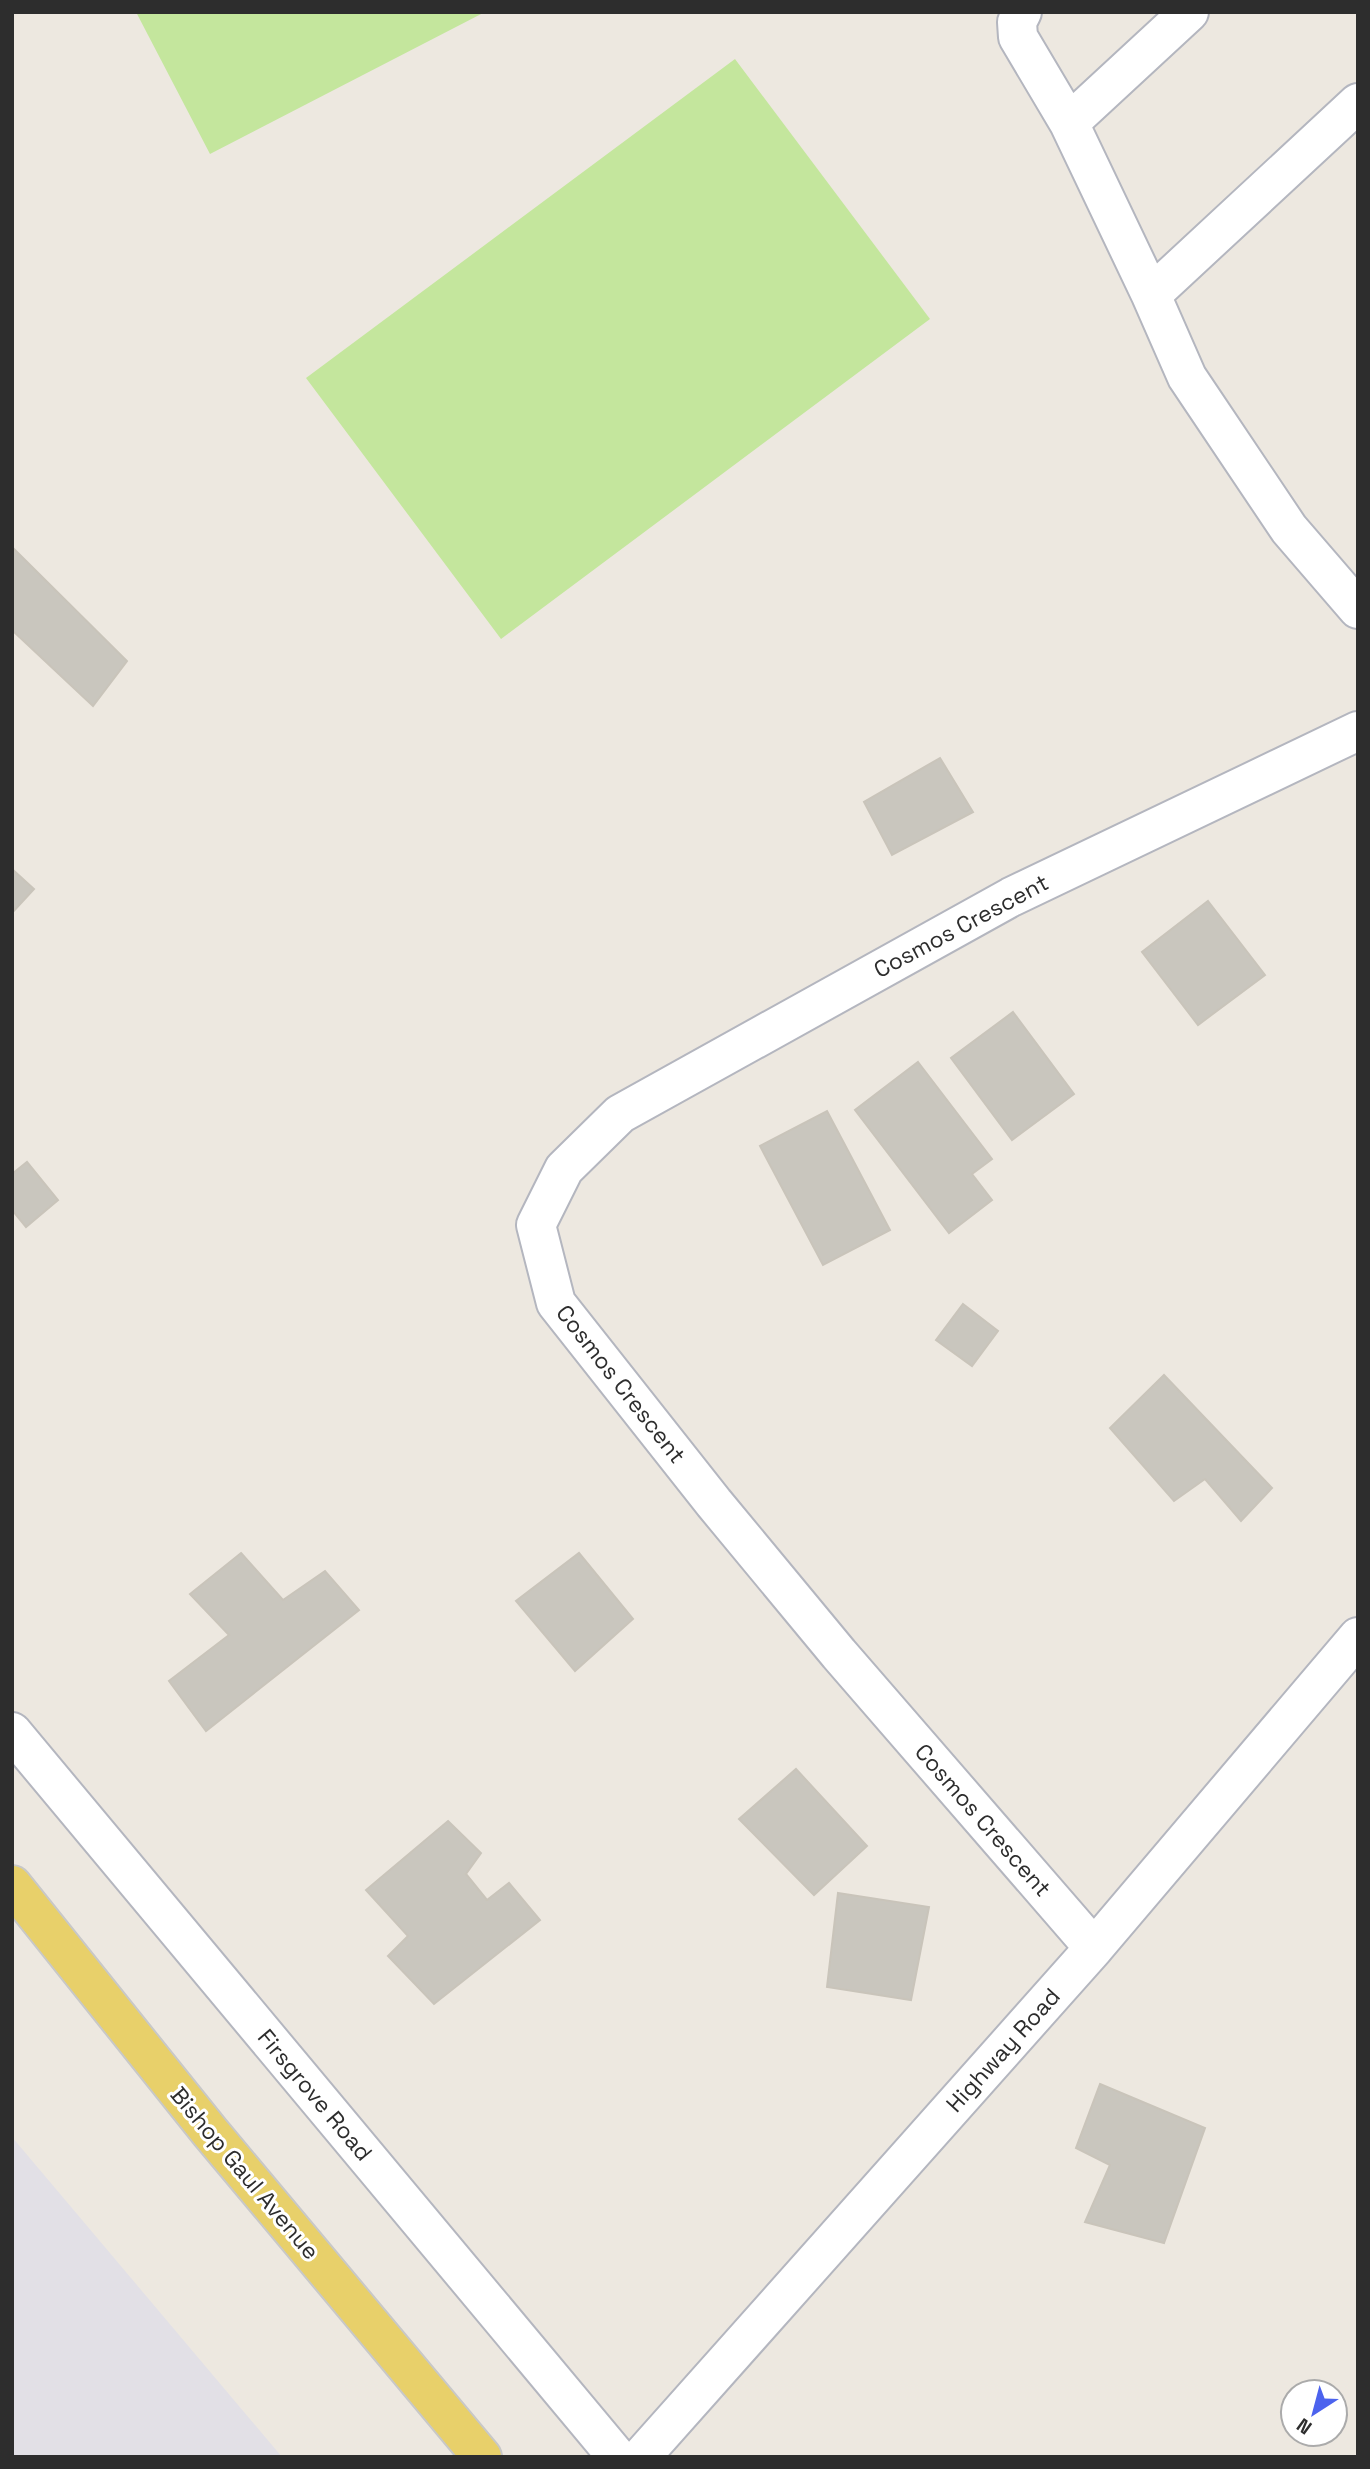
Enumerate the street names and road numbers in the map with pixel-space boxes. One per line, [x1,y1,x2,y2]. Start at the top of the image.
street label: Cosmos Crescent [868,867,1054,985]
street label: Cosmos Crescent [550,1298,692,1470]
street label: Cosmos Crescent [908,1737,1058,1903]
street label: Highway Road [939,1982,1067,2118]
street label: Firsgrove Road [251,2023,379,2167]
street label: Bishop Gaul Avenue [164,2080,326,2266]

